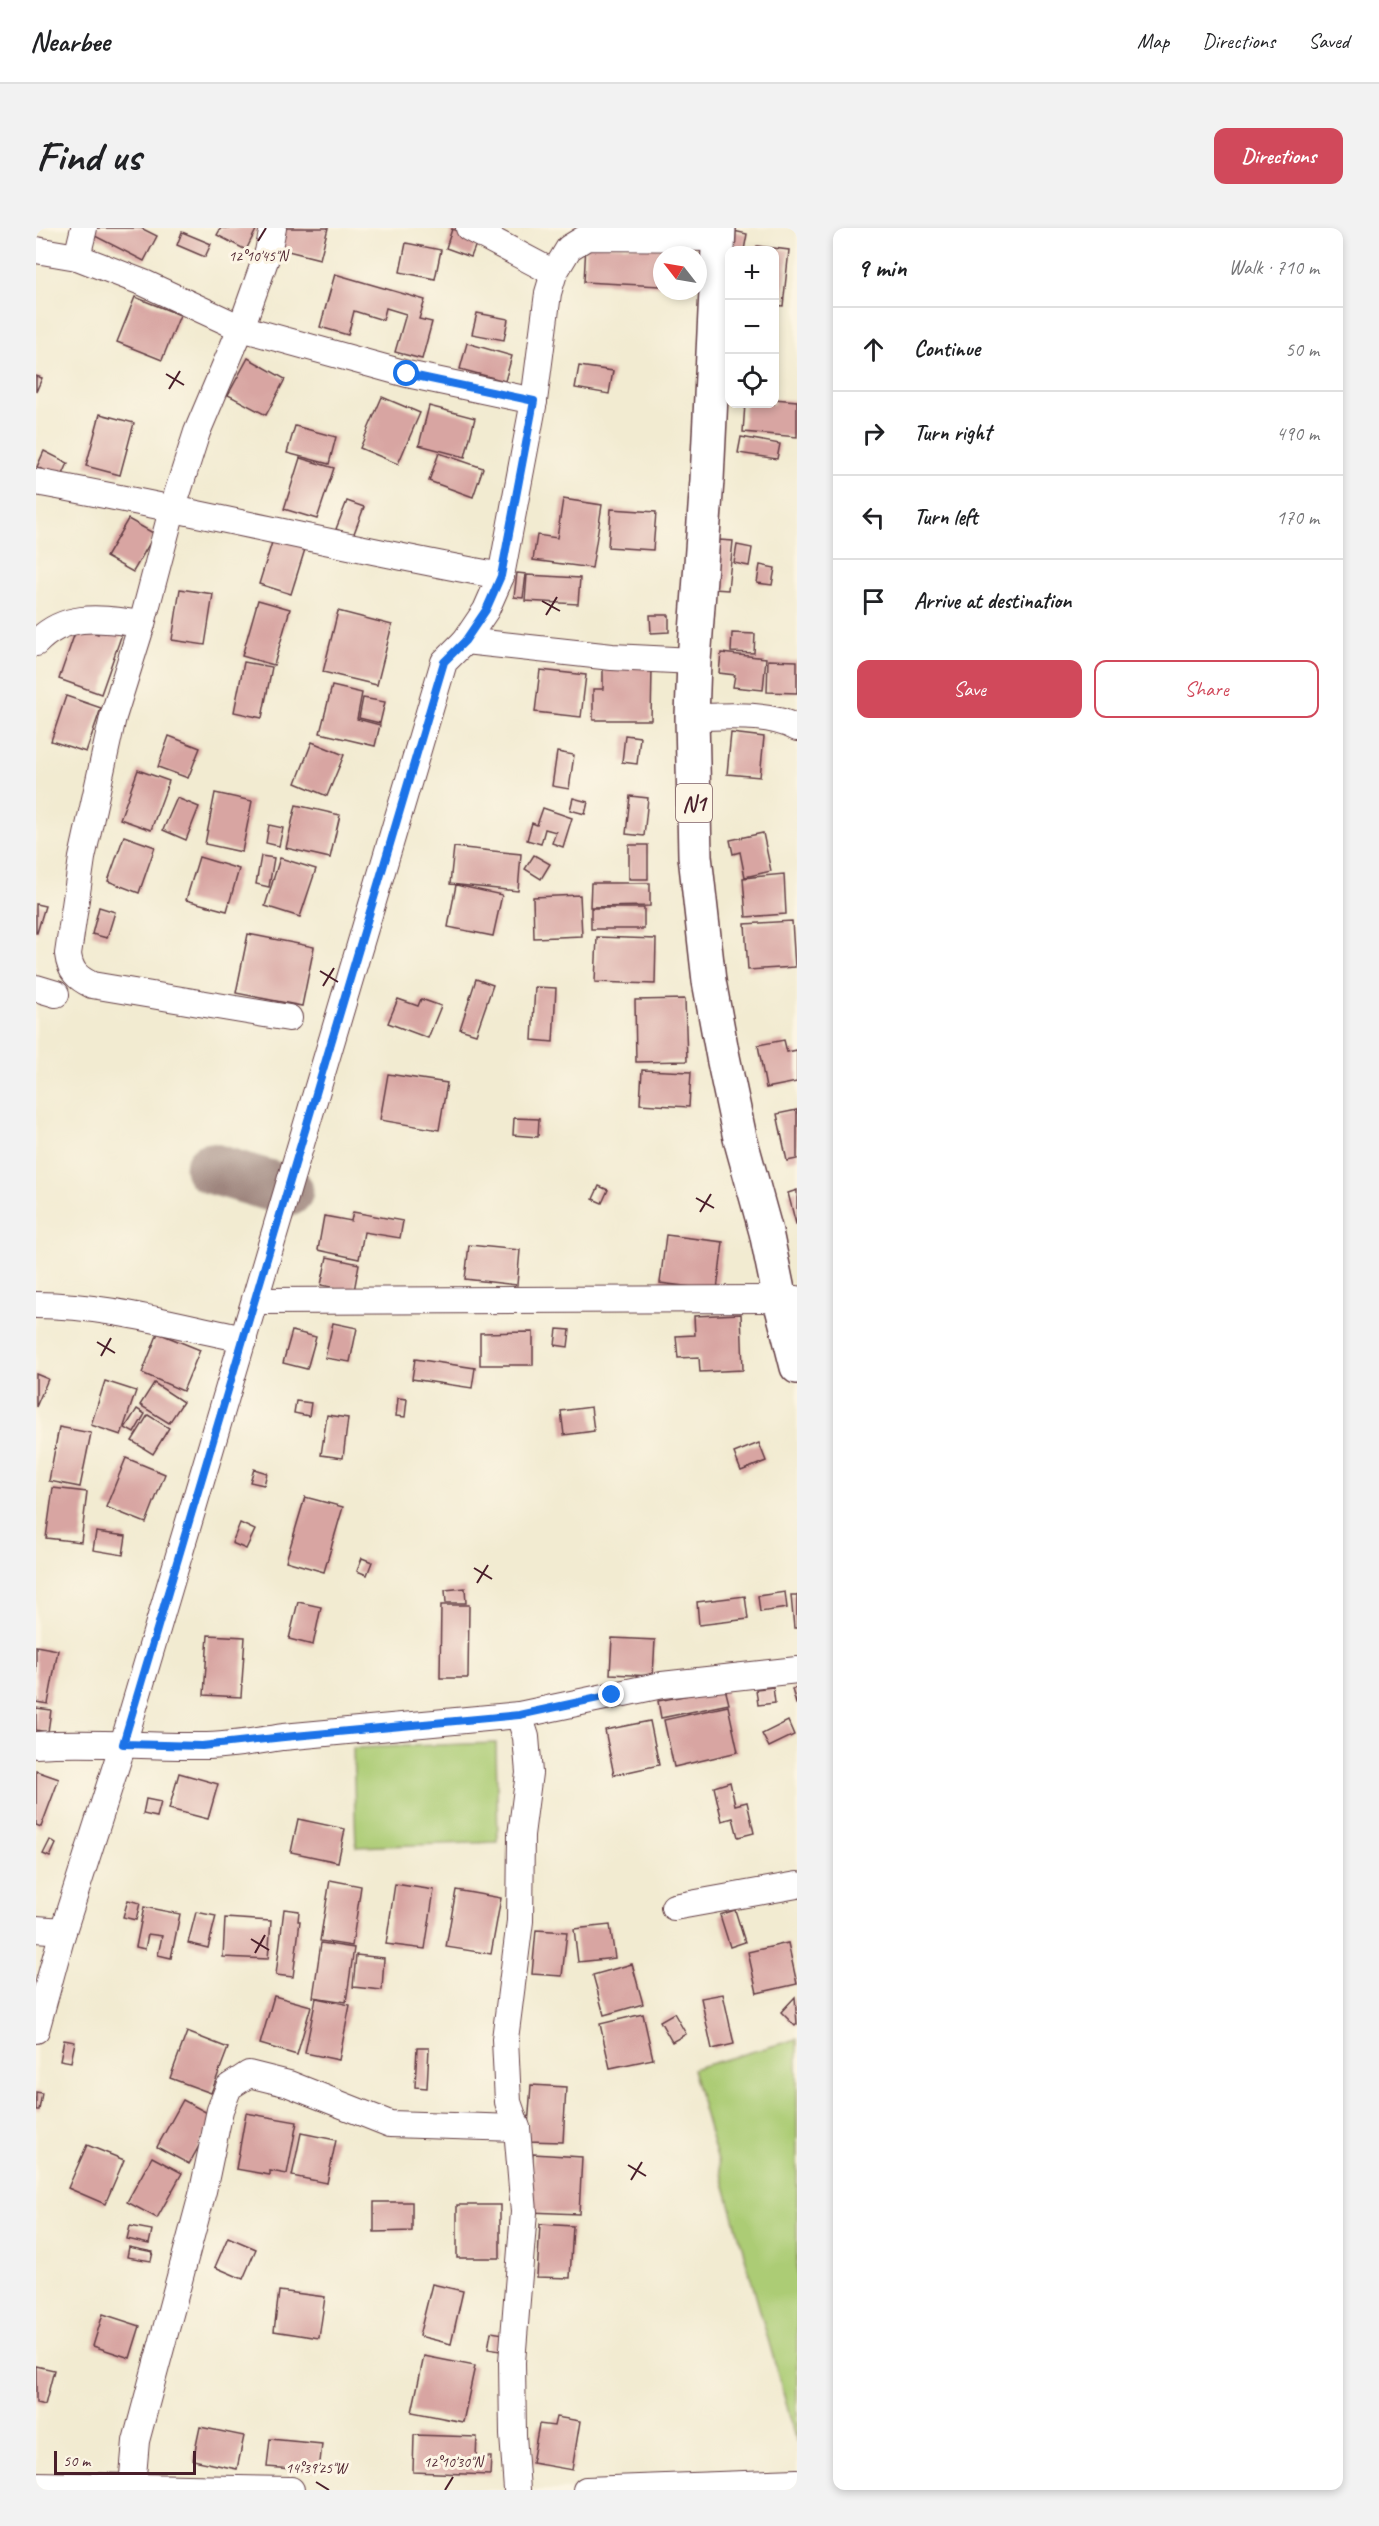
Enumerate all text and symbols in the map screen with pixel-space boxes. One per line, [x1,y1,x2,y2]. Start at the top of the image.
text: Nearbee [30,24,110,59]
text: Map [1137,28,1169,54]
text: Directions [1202,28,1275,54]
text: Saved [1308,28,1349,54]
button: Directions [1214,128,1343,184]
text: Find us [36,130,141,183]
north arrow [653,246,707,300]
map controls [725,246,779,408]
button: + [725,246,779,300]
text: 12°10'45"N [228,247,291,266]
text: 9 min [857,251,907,284]
text: Walk · 710 m [1229,255,1319,280]
button: − [725,300,779,354]
icon: ahead [857,333,890,366]
text: Continue [914,335,980,363]
text: 50 m [1285,337,1319,362]
button: locate [725,354,779,408]
route start [393,360,419,386]
icon: right [857,417,890,450]
text: Turn right [914,419,991,447]
text: 490 m [1276,421,1319,446]
icon: left [857,501,890,534]
text: Turn left [914,503,978,531]
text: 170 m [1276,505,1319,530]
icon: arrive [857,585,890,618]
text: Arrive at destination [914,587,1071,615]
button: Save [857,660,1082,718]
button: Share [1094,660,1319,718]
road number: N1 [676,784,712,822]
route end [598,1681,624,1707]
scale bar [54,2448,196,2476]
text: 50 m [63,2451,90,2471]
text: 12°10'30"N [423,2453,486,2472]
text: 14°39'25"W [286,2459,350,2478]

